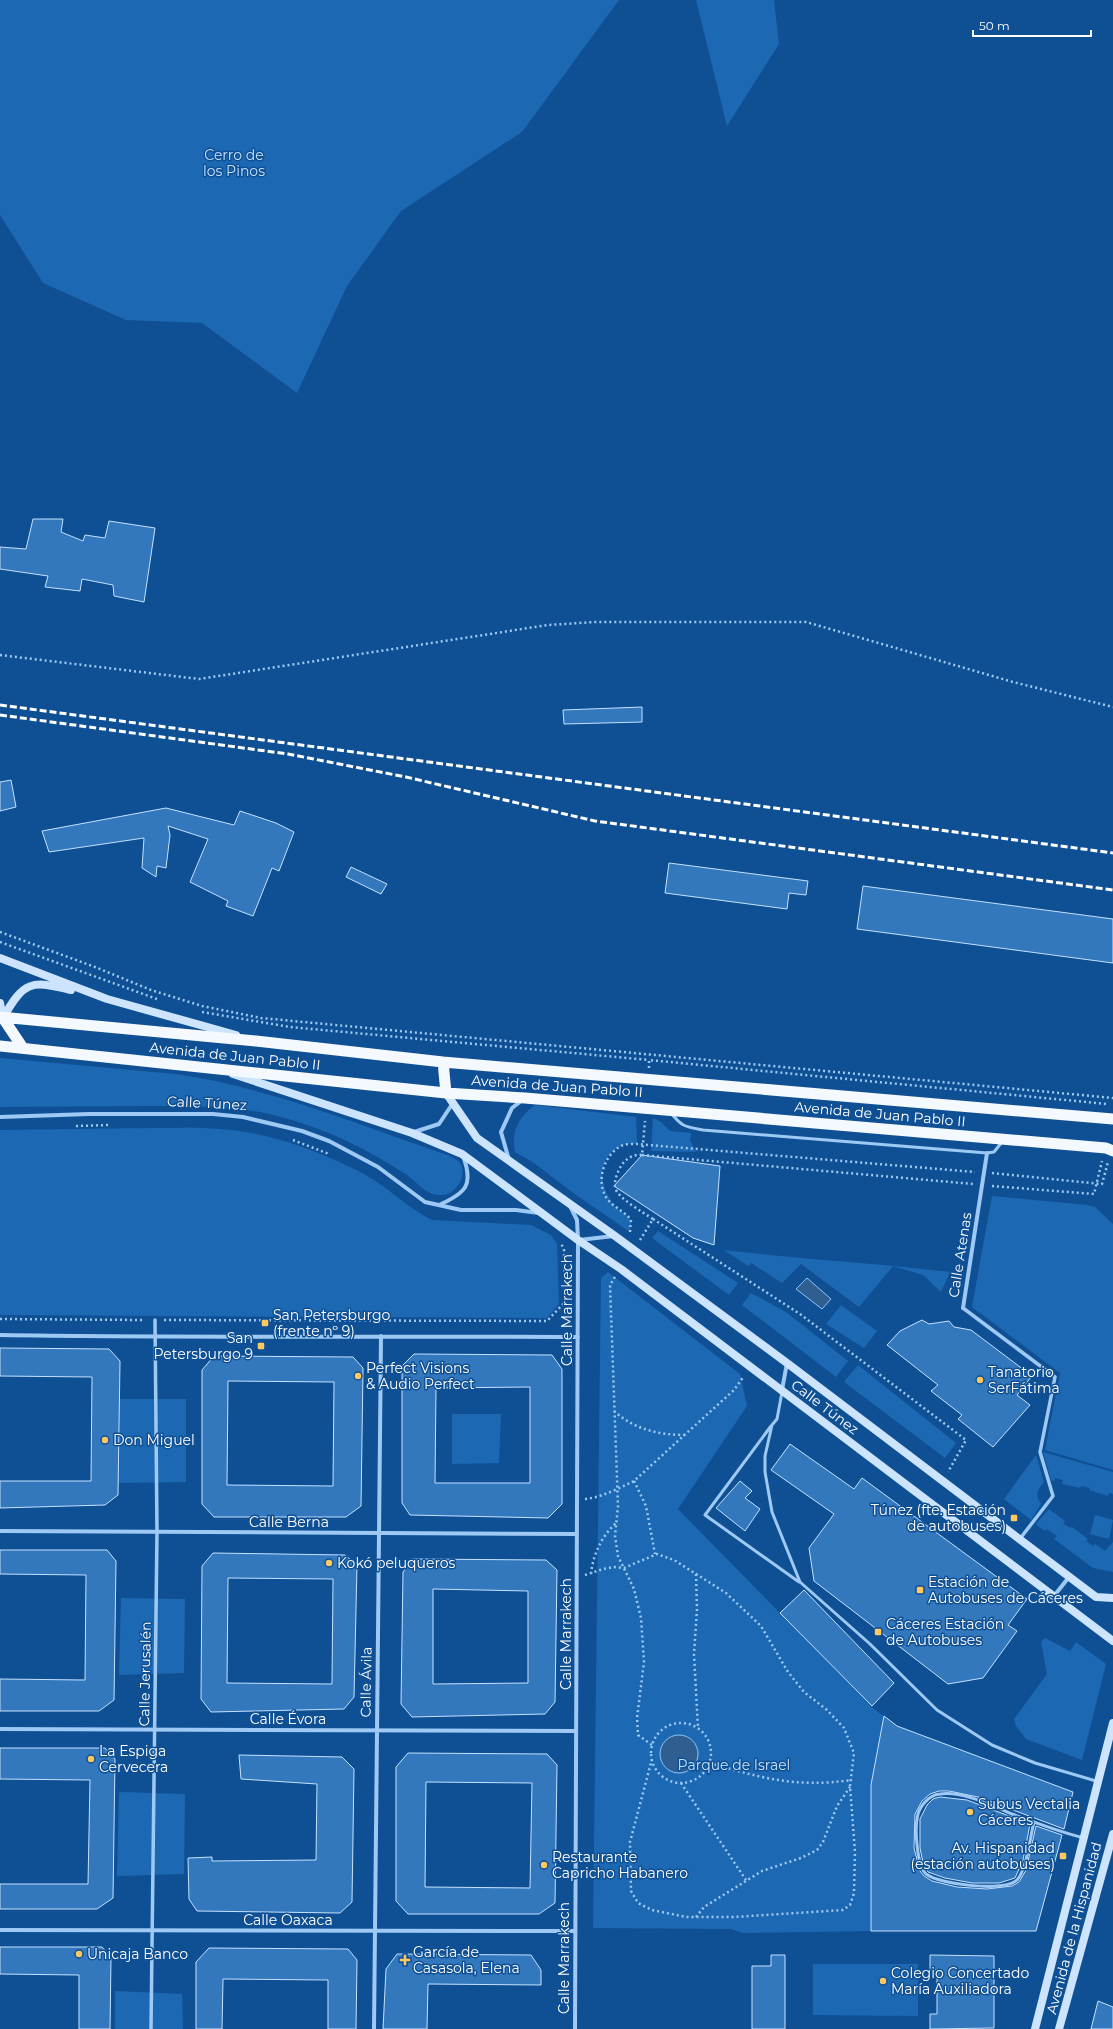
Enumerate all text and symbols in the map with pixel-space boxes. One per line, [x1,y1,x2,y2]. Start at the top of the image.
scale bar [973,12,1091,38]
text: 50 m [979,18,1010,33]
park label: Cerro de los Pinos [203,146,265,180]
street label: Avenida de Juan Pablo II [149,1038,321,1074]
street label: Avenida de Juan Pablo II [471,1071,643,1101]
street label: Calle Túnez [167,1092,247,1114]
street label: Avenida de Juan Pablo II [794,1098,966,1130]
street label: Calle Atenas [944,1211,976,1299]
street label: Calle Marrakech [558,1254,576,1366]
place label: San Petersburgo (frente nº 9) [273,1306,391,1340]
marker: San Petersburgo (frente nº 9) [260,1318,270,1328]
place label: San Petersburgo 9 [153,1329,253,1363]
marker: San Petersburgo 9 [256,1341,266,1351]
place label: Perfect Visions & Audio Perfect [366,1359,475,1393]
place label: Tanatorio SerFátima [988,1363,1060,1397]
marker: Perfect Visions & Audio Perfect [353,1371,363,1381]
marker: Tanatorio SerFátima [975,1375,985,1385]
street label: Calle Túnez [788,1376,862,1438]
place label: Don Miguel [113,1431,195,1449]
marker: Don Miguel [100,1435,110,1445]
place label: Túnez (fte. Estación de autobuses) [871,1501,1006,1535]
street label: Calle Berna [249,1513,329,1531]
marker: Túnez (fte. Estación de autobuses) [1009,1513,1019,1523]
place label: Kokó peluqueros [337,1554,456,1572]
marker: Kokó peluqueros [324,1558,334,1568]
place label: Estación de Autobuses de Cáceres [928,1573,1083,1607]
street label: Calle Marrakech [557,1578,575,1690]
marker: Estación de Autobuses de Cáceres [915,1585,925,1595]
place label: Cáceres Estación de Autobuses [886,1615,1004,1649]
street label: Calle Jerusalén [135,1621,155,1727]
marker: Cáceres Estación de Autobuses [873,1627,883,1637]
street label: Calle Ávila [356,1646,376,1718]
street label: Calle Évora [250,1710,326,1728]
place label: La Espiga Cervecera [99,1742,168,1776]
marker: La Espiga Cervecera [86,1754,96,1764]
park label: Parque de Israel [678,1756,790,1774]
place label: Subus Vectalia Cáceres [978,1795,1080,1829]
marker: Subus Vectalia Cáceres [965,1807,975,1817]
place label: Av. Hispanidad (estación autobuses) [911,1839,1055,1873]
street label: Avenida de la Hispanidad [1042,1840,1106,2016]
place label: Restaurante Capricho Habanero [552,1848,688,1882]
marker: Av. Hispanidad (estación autobuses) [1058,1851,1068,1861]
marker: Restaurante Capricho Habanero [539,1860,549,1870]
street label: Calle Marrakech [555,1902,573,2014]
street label: Calle Oaxaca [243,1911,333,1929]
place label: García de Casasola, Elena [413,1943,520,1977]
place label: Unicaja Banco [87,1945,188,1963]
marker: Unicaja Banco [74,1949,84,1959]
marker: García de Casasola, Elena [400,1955,410,1965]
place label: Colegio Concertado María Auxiliadora [891,1964,1029,1998]
marker: Colegio Concertado María Auxiliadora [878,1976,888,1986]

